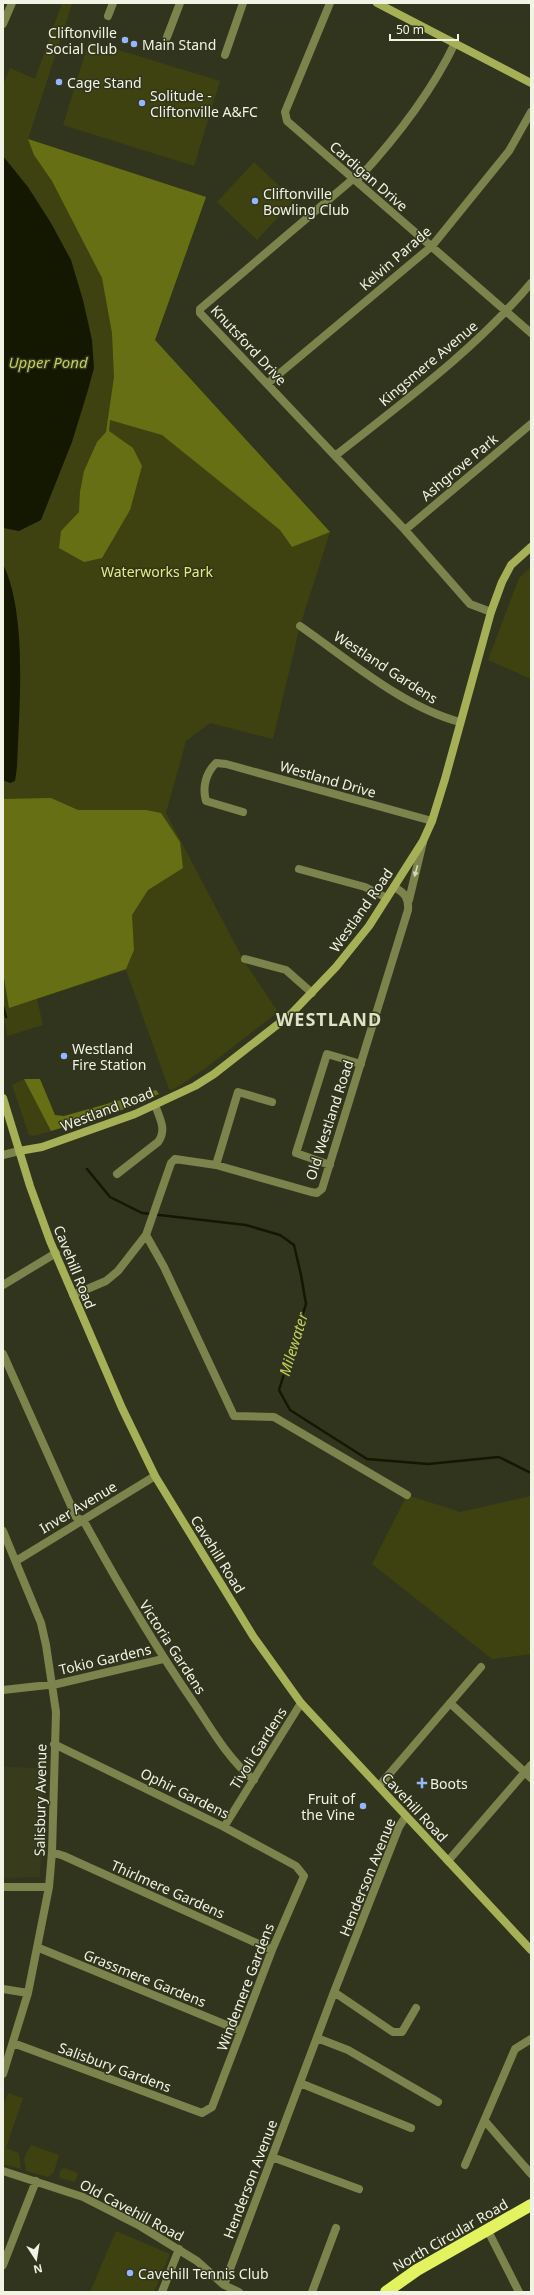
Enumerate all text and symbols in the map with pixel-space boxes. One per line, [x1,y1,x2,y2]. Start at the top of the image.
scale bar [390,16,458,42]
text: 50 m [396,21,424,38]
place label: Cliftonville Social Club [46,23,117,58]
marker: Cliftonville Social Club [120,35,130,45]
place label: Main Stand [142,35,216,54]
marker: Main Stand [129,39,139,49]
place label: Cage Stand [67,73,142,92]
marker: Cage Stand [54,77,64,87]
place label: Solitude - Cliftonville A&FC [150,86,258,121]
marker: Solitude - Cliftonville A&FC [137,98,147,108]
street label: Cardigan Drive [326,137,412,215]
place label: Cliftonville Bowling Club [263,184,349,219]
marker: Cliftonville Bowling Club [250,196,260,206]
street label: Kelvin Parade [355,221,435,294]
street label: Knutsford Drive [207,301,291,389]
street label: Kingsmere Avenue [375,316,481,410]
water label: Upper Pond [8,352,88,372]
street label: Ashgrove Park [417,429,502,505]
park label: Waterworks Park [101,562,214,581]
street label: Westland Gardens [330,626,442,708]
street label: Westland Drive [278,756,378,802]
street label: Westland Road [325,864,397,956]
one-way arrow [413,864,419,877]
district label: WESTLAND [276,1007,382,1031]
place label: Westland Fire Station [72,1039,146,1074]
marker: Westland Fire Station [59,1051,69,1061]
street label: Old Westland Road [301,1058,357,1182]
street label: Westland Road [58,1082,156,1136]
street label: Cavehill Road [50,1222,100,1312]
water label: Milewater [274,1309,312,1378]
street label: Inver Avenue [36,1476,120,1538]
street label: Cavehill Road [186,1511,250,1597]
street label: Victoria Gardens [135,1596,211,1698]
street label: Tokio Gardens [57,1639,153,1679]
street label: Tivoli Gardens [225,1703,291,1793]
street label: Salisbury Avenue [30,1744,50,1856]
street label: Ophir Gardens [137,1763,233,1823]
street label: Cavehill Road [378,1768,452,1846]
place label: Boots [430,1774,468,1793]
marker: Boots [417,1778,427,1788]
place label: Fruit of the Vine [301,1789,356,1824]
marker: Fruit of the Vine [358,1801,368,1811]
street label: Henderson Avenue [335,1815,399,1939]
street label: Thirlmere Gardens [108,1855,228,1923]
street label: Windemere Gardens [212,1920,278,2054]
street label: Grassmere Gardens [81,1945,209,2011]
street label: Salisbury Gardens [56,2038,174,2096]
street label: Henderson Avenue [219,2117,281,2241]
street label: Old Cavehill Road [77,2175,187,2245]
street label: North Circular Road [389,2194,511,2276]
north arrow [16,2239,56,2279]
text: N [32,2261,44,2278]
place label: Cavehill Tennis Club [138,2264,269,2283]
marker: Cavehill Tennis Club [125,2268,135,2278]

